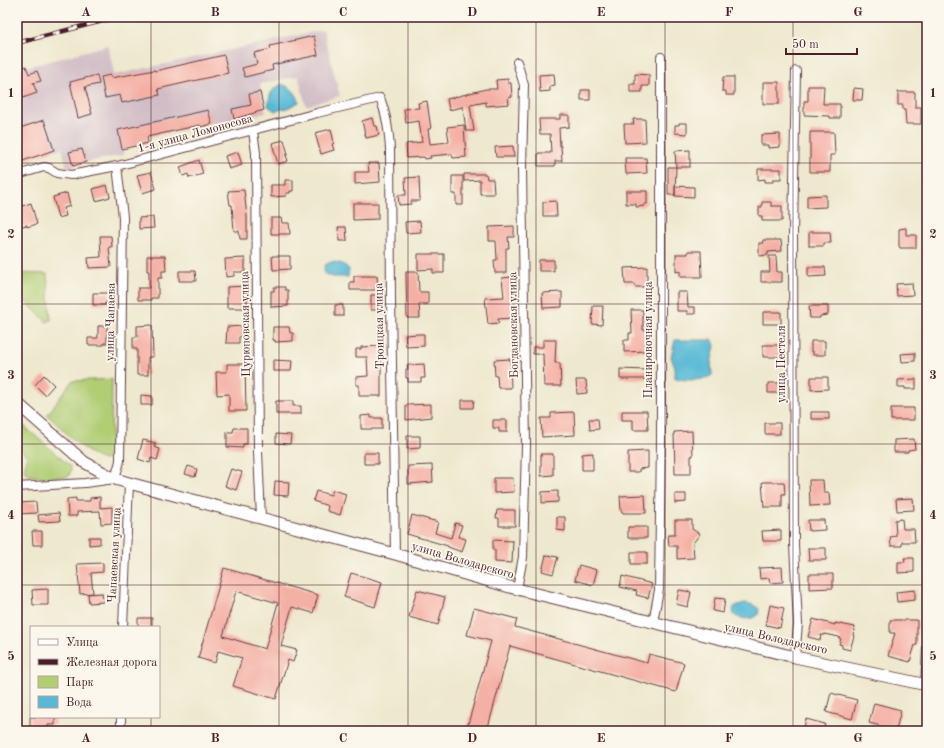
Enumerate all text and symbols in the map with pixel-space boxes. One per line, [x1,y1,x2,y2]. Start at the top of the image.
text: A [81,6,91,19]
text: B [210,6,220,19]
text: C [339,6,347,19]
text: D [467,6,477,19]
text: E [597,6,606,19]
text: F [725,6,734,19]
text: G [853,6,863,19]
scale bar [786,30,857,56]
text: 50 m [792,38,819,51]
text: 1 [7,87,15,100]
text: 1 [929,87,937,100]
street label: 1-я улица Ломоносова [136,113,254,155]
text: 2 [7,228,15,241]
text: 2 [929,228,937,241]
street label: Цурюповская улица [239,271,253,377]
street label: Богдановская улица [507,271,521,378]
street label: Планировочная улица [643,281,655,399]
street label: улица Чапаева [104,283,118,361]
street label: Троицкая улица [373,283,387,369]
street label: улица Пестеля [776,325,788,403]
text: 3 [7,369,15,382]
text: 3 [929,369,937,382]
street label: Чапаевская улица [106,507,124,603]
text: 4 [7,509,15,522]
text: 4 [929,509,937,522]
street label: улица Володарского [410,541,515,581]
street label: улица Володарского [723,621,829,657]
legend [30,626,160,718]
text: Улица [66,637,99,649]
text: 5 [7,650,15,663]
text: 5 [929,650,937,663]
text: Железная дорога [66,657,157,669]
text: Парк [66,677,94,689]
text: Вода [66,697,92,709]
text: A [81,732,91,745]
text: B [210,732,220,745]
text: C [339,732,347,745]
text: D [467,732,477,745]
text: E [597,732,606,745]
text: F [725,732,734,745]
text: G [853,732,863,745]

